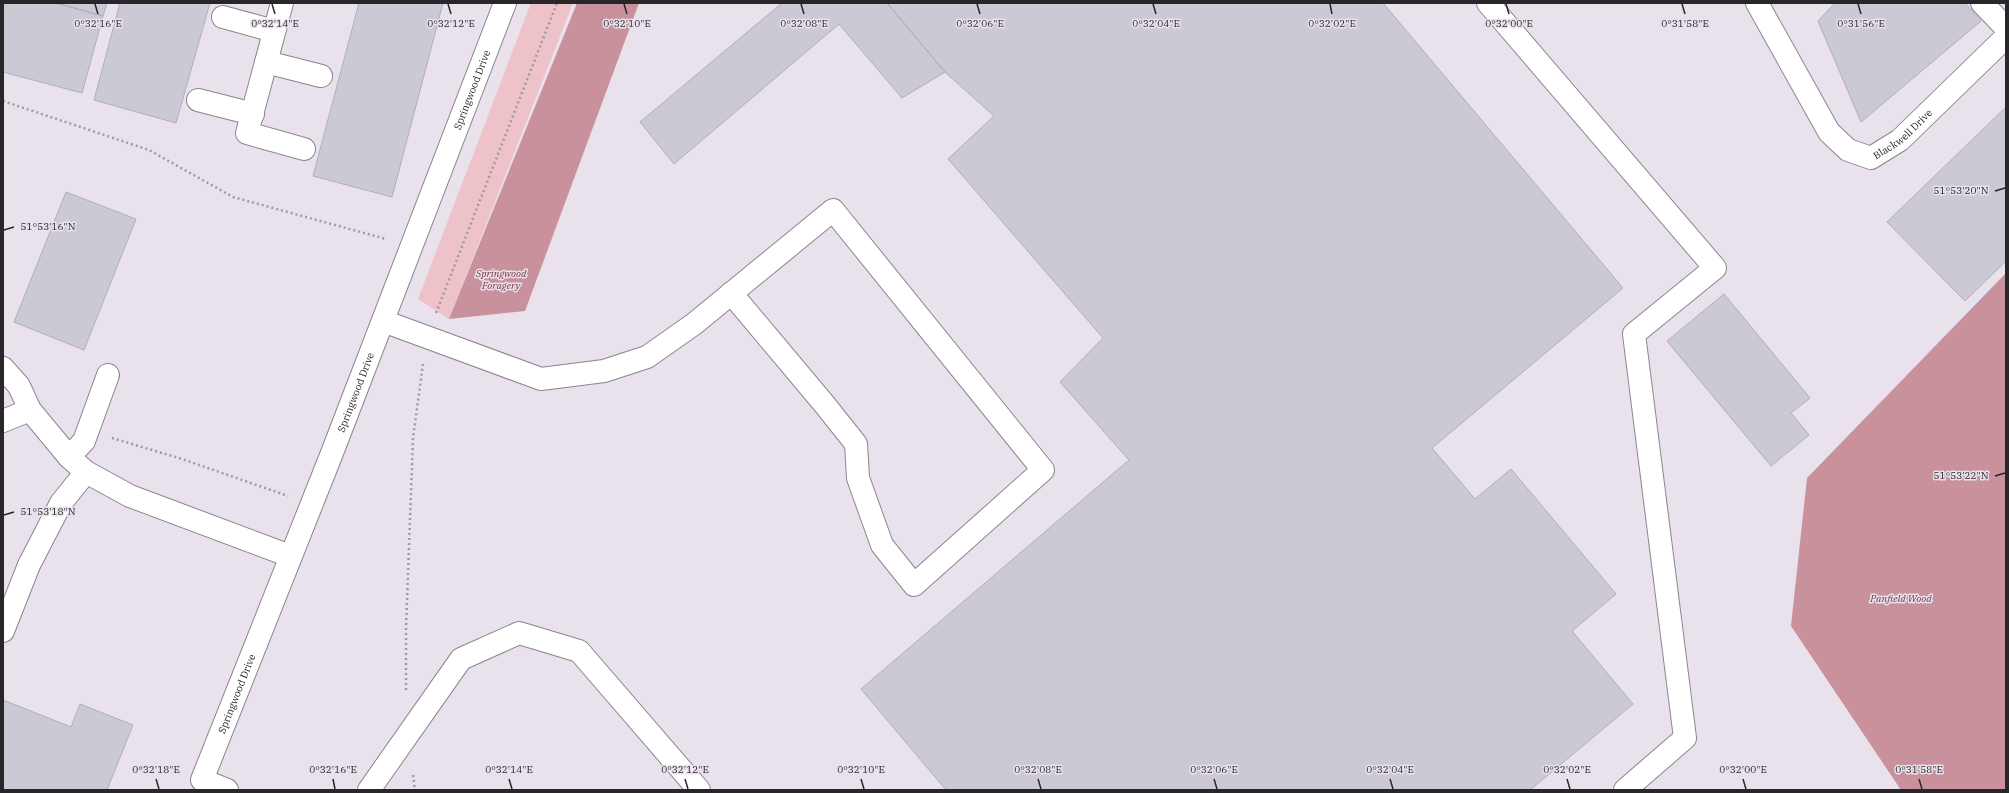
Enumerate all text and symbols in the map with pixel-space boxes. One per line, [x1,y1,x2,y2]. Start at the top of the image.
text: 0°32'16"E [74,17,122,30]
text: 0°32'14"E [251,17,299,30]
text: 0°32'12"E [427,17,475,30]
text: 0°32'10"E [603,17,651,30]
text: 0°32'08"E [780,17,828,30]
text: 0°32'06"E [956,17,1004,30]
text: 0°32'04"E [1132,17,1180,30]
text: 0°32'02"E [1308,17,1356,30]
text: 0°32'00"E [1485,17,1533,30]
text: 0°31'58"E [1661,17,1709,30]
text: 0°31'56"E [1837,17,1885,30]
street label: Springwood Drive [451,48,493,132]
street label: Blackwell Drive [1871,106,1935,162]
text: 51°53'20"N [1934,184,1989,197]
text: 51°53'16"N [21,220,76,233]
park label: Springwood Foragery [475,267,527,292]
street label: Springwood Drive [335,351,377,434]
text: 51°53'22"N [1934,469,1989,482]
text: 51°53'18"N [21,505,76,518]
park label: Panfield Wood [1869,592,1932,605]
street label: Springwood Drive [215,652,258,735]
text: 0°32'18"E [132,763,180,776]
text: 0°32'16"E [309,763,357,776]
text: 0°32'14"E [485,763,533,776]
text: 0°32'12"E [661,763,709,776]
text: 0°32'10"E [837,763,885,776]
text: 0°32'08"E [1014,763,1062,776]
text: 0°32'06"E [1190,763,1238,776]
text: 0°32'04"E [1366,763,1414,776]
text: 0°32'02"E [1543,763,1591,776]
text: 0°32'00"E [1719,763,1767,776]
text: 0°31'58"E [1895,763,1943,776]

